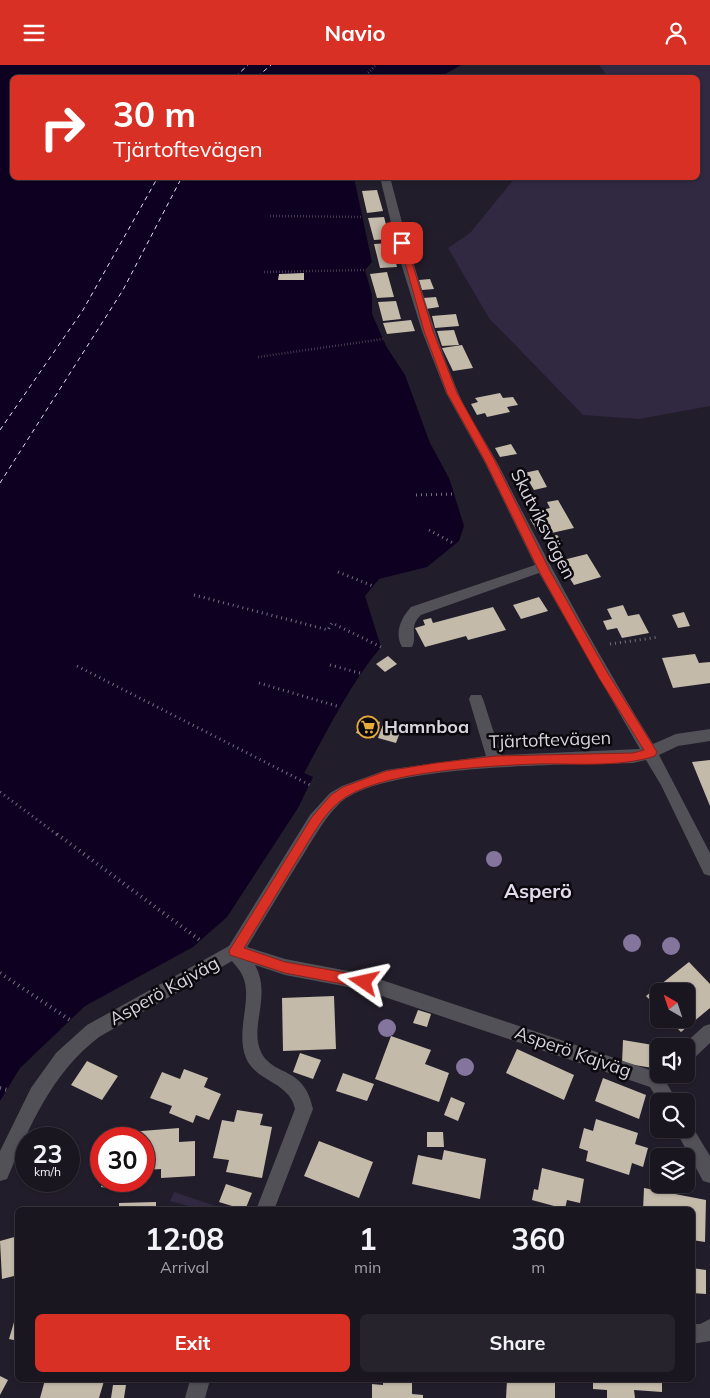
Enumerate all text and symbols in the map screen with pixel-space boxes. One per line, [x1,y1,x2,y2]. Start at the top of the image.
icon: menu [20,19,48,47]
text: Navio [325,19,385,47]
icon: person [662,19,690,47]
text: 30 m [113,92,196,136]
icon: right [30,95,95,160]
text: Tjärtoftevägen [113,135,263,163]
pin [381,222,423,264]
icon: arrive [388,229,416,257]
street label: Skutviksvägen [506,465,581,583]
supermarket icon: Hamnboa [356,715,380,739]
place label: Hamnboa [384,715,469,738]
street label: Tjärtoftevägen [488,726,612,753]
district label: Asperö [504,878,572,903]
street label: Asperö Kajväg [105,951,223,1030]
position arrow [337,955,389,1007]
north arrow [650,983,695,1027]
map controls [650,983,695,1193]
street label: Asperö Kajväg [512,1021,634,1082]
button: sound [650,1038,695,1083]
button: search [650,1093,695,1138]
speed limit sign: 30 [90,1127,155,1192]
text: 23 [32,1138,63,1169]
button: layers [650,1148,695,1193]
text: km/h [34,1164,61,1179]
text: 12:08 [145,1220,224,1258]
text: 1 [359,1220,377,1258]
text: 360 [511,1220,565,1258]
text: Arrival [160,1257,209,1277]
text: min [354,1257,381,1277]
text: m [531,1257,545,1277]
button: Exit [35,1314,350,1372]
button: Share [360,1314,675,1372]

